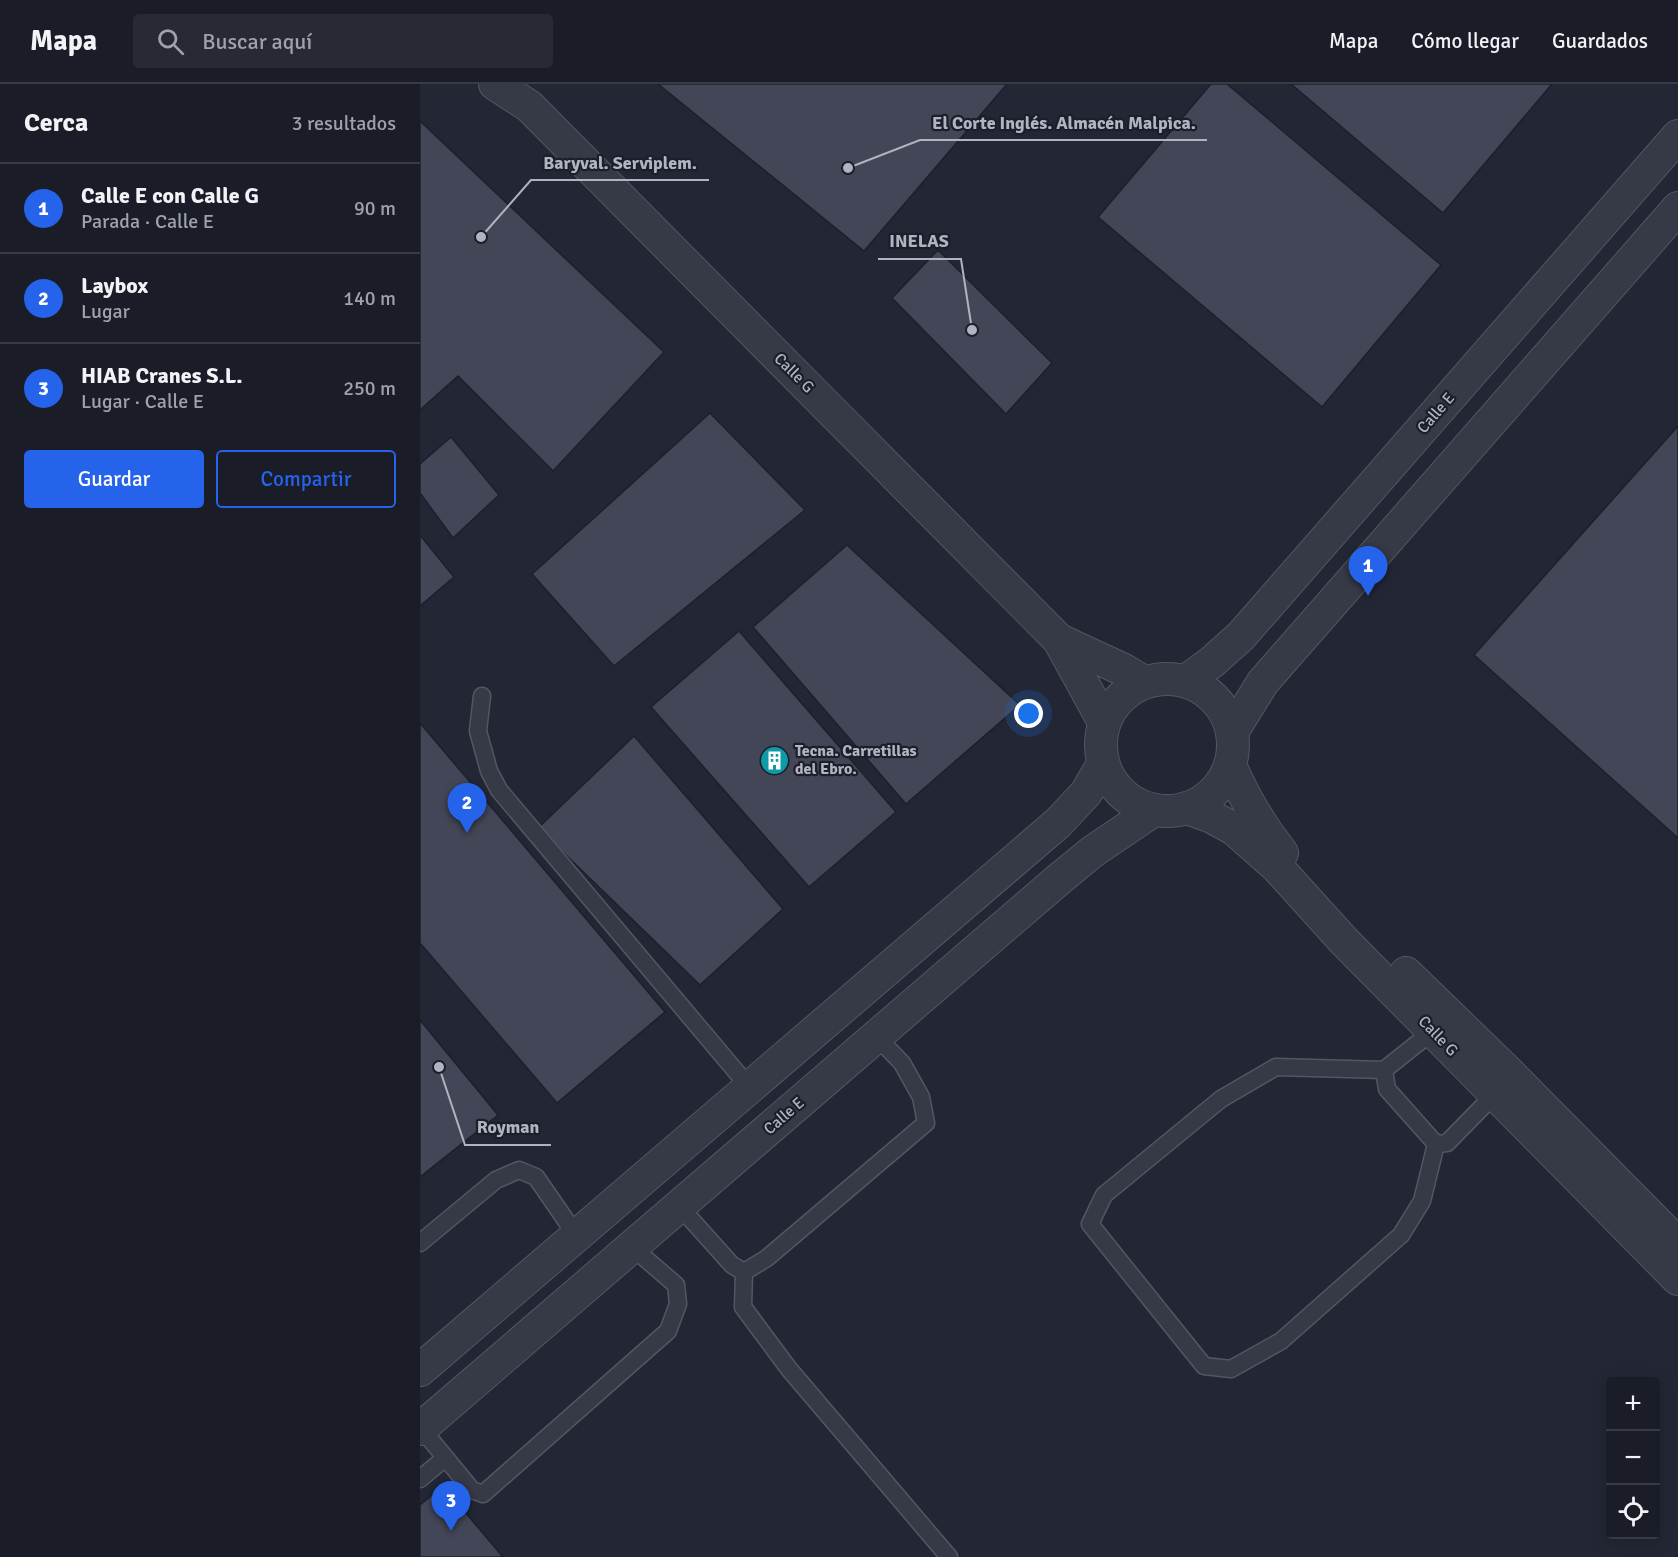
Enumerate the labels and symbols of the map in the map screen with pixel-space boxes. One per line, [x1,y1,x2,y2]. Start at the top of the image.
callout: El Corte Inglés. Almacén Malpica. [920,104,1207,140]
text: El Corte Inglés. Almacén Malpica. [932,112,1196,134]
callout: Baryval. Serviplem. [531,144,709,180]
text: Baryval. Serviplem. [543,152,697,174]
callout: INELAS [878,223,961,259]
text: INELAS [889,230,949,252]
street label: Calle G [770,349,818,397]
street label: Calle E [1413,389,1459,437]
pin: 1 [1348,546,1388,596]
your location [1014,699,1043,728]
place label: Tecna. Carretillas del Ebro. [795,741,917,779]
building icon: Tecna. Carretillas del Ebro. [758,744,790,776]
pin: 2 [448,784,486,833]
street label: Calle G [1414,1012,1462,1060]
street label: Calle E [760,1093,808,1139]
callout: Royman [465,1109,551,1145]
text: Royman [477,1116,539,1138]
pin: 3 [432,1482,471,1531]

